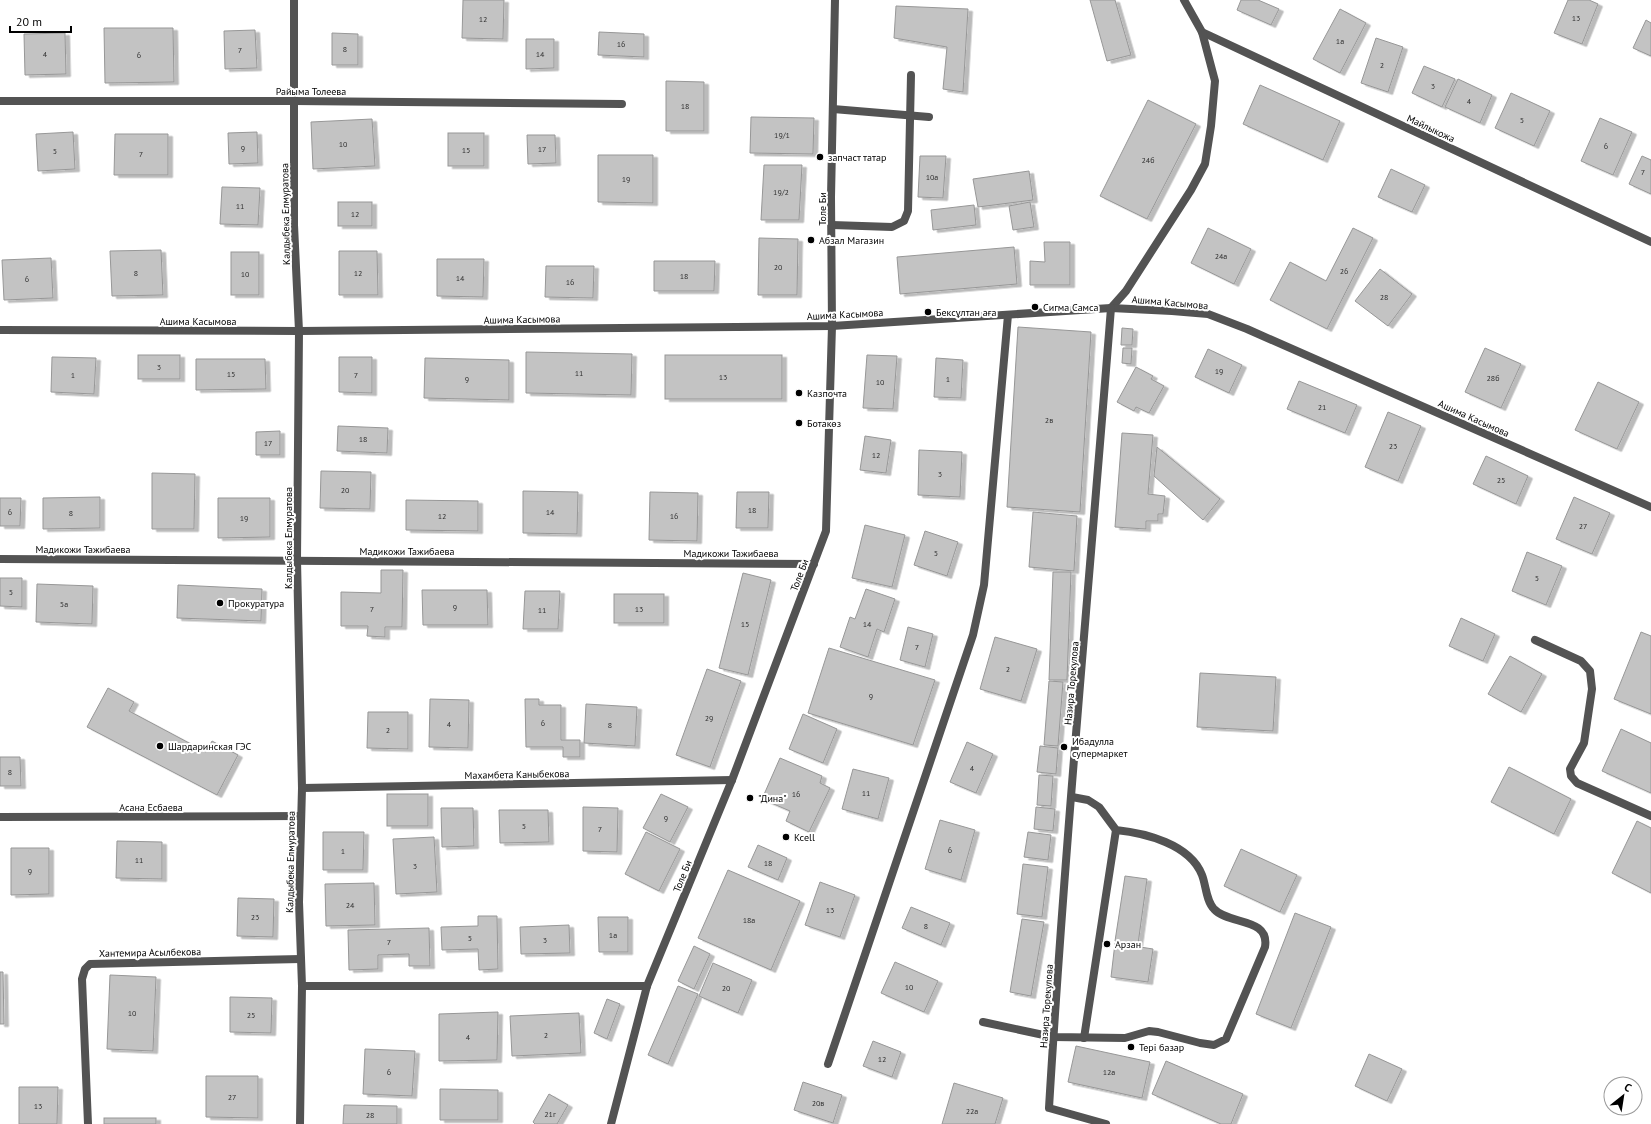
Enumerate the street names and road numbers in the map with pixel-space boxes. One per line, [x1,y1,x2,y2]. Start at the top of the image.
street label: Райыма Толеева [276,85,346,98]
street label: Майлыкожа [1405,112,1457,145]
street label: Калдыбека Елмуратова [278,163,293,265]
street label: Толе Би [816,192,829,226]
street label: Ашима Касымова [1131,293,1209,312]
street label: Ашима Касымова [806,306,884,323]
street label: Ашима Касымова [484,312,560,327]
street label: Ашима Касымова [160,315,236,328]
street label: Ашима Касымова [1436,397,1511,440]
street label: Калдыбека Елмуратова [282,487,295,589]
street label: Мадикожи Тажибаева [36,543,131,556]
street label: Мадикожи Тажибаева [360,545,455,558]
street label: Мадикожи Тажибаева [684,547,779,560]
street label: Толе Би [787,557,812,593]
street label: Назира Торекулова [1061,641,1082,725]
street label: Махамбета Каныбекова [464,767,570,782]
street label: Асана Есбаева [119,801,183,814]
street label: Калдыбека Елмуратова [283,811,298,913]
street label: Толе Би [670,858,695,894]
street label: Хантемира Асылбекова [99,945,201,960]
street label: Назира Торекулова [1037,964,1056,1048]

